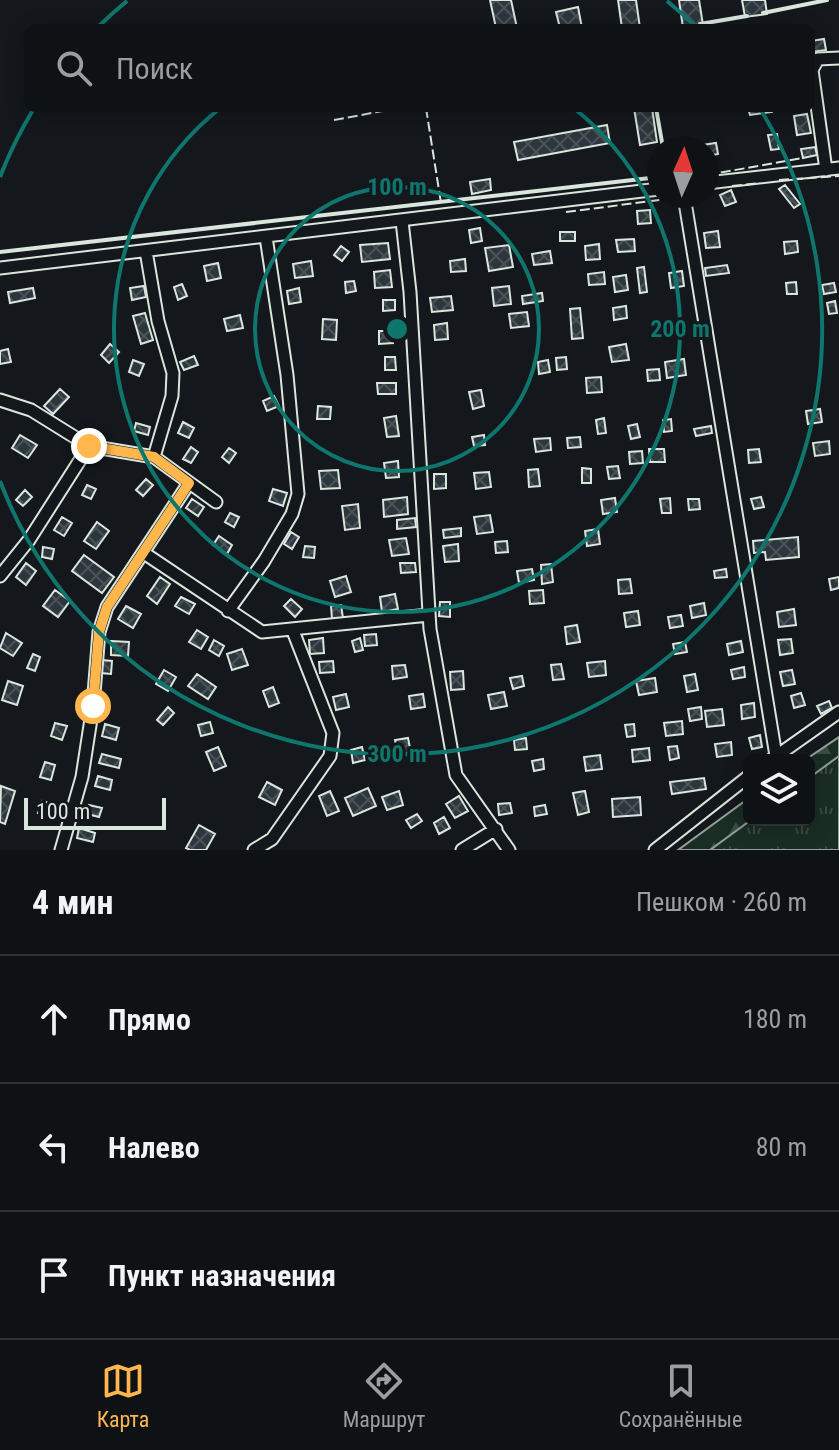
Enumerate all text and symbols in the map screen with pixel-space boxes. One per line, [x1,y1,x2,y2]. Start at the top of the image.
search box [24,24,815,112]
icon: search [52,46,96,90]
text: Поиск [116,51,193,86]
north arrow [647,136,719,208]
text: 100 m [367,173,427,201]
centre of rings [383,315,411,343]
text: 200 m [650,315,710,343]
route end [71,428,107,464]
route start [75,688,111,724]
text: 300 m [367,740,427,768]
map controls [743,754,815,826]
button: layers [743,754,815,826]
scale bar [24,794,166,830]
text: 100 m [36,799,90,824]
text: 4 мин [32,882,114,922]
text: Пешком · 260 m [636,887,807,917]
icon: ahead [32,997,76,1041]
text: Прямо [108,1002,191,1037]
text: 180 m [743,1004,807,1034]
icon: left [32,1125,76,1169]
text: Налево [108,1130,200,1165]
text: 80 m [756,1132,807,1162]
icon: arrive [32,1253,76,1297]
text: Пункт назначения [108,1258,336,1293]
tab: Карта [97,1359,149,1432]
tab: Маршрут [343,1359,425,1432]
tab: Сохранённые [619,1359,742,1432]

